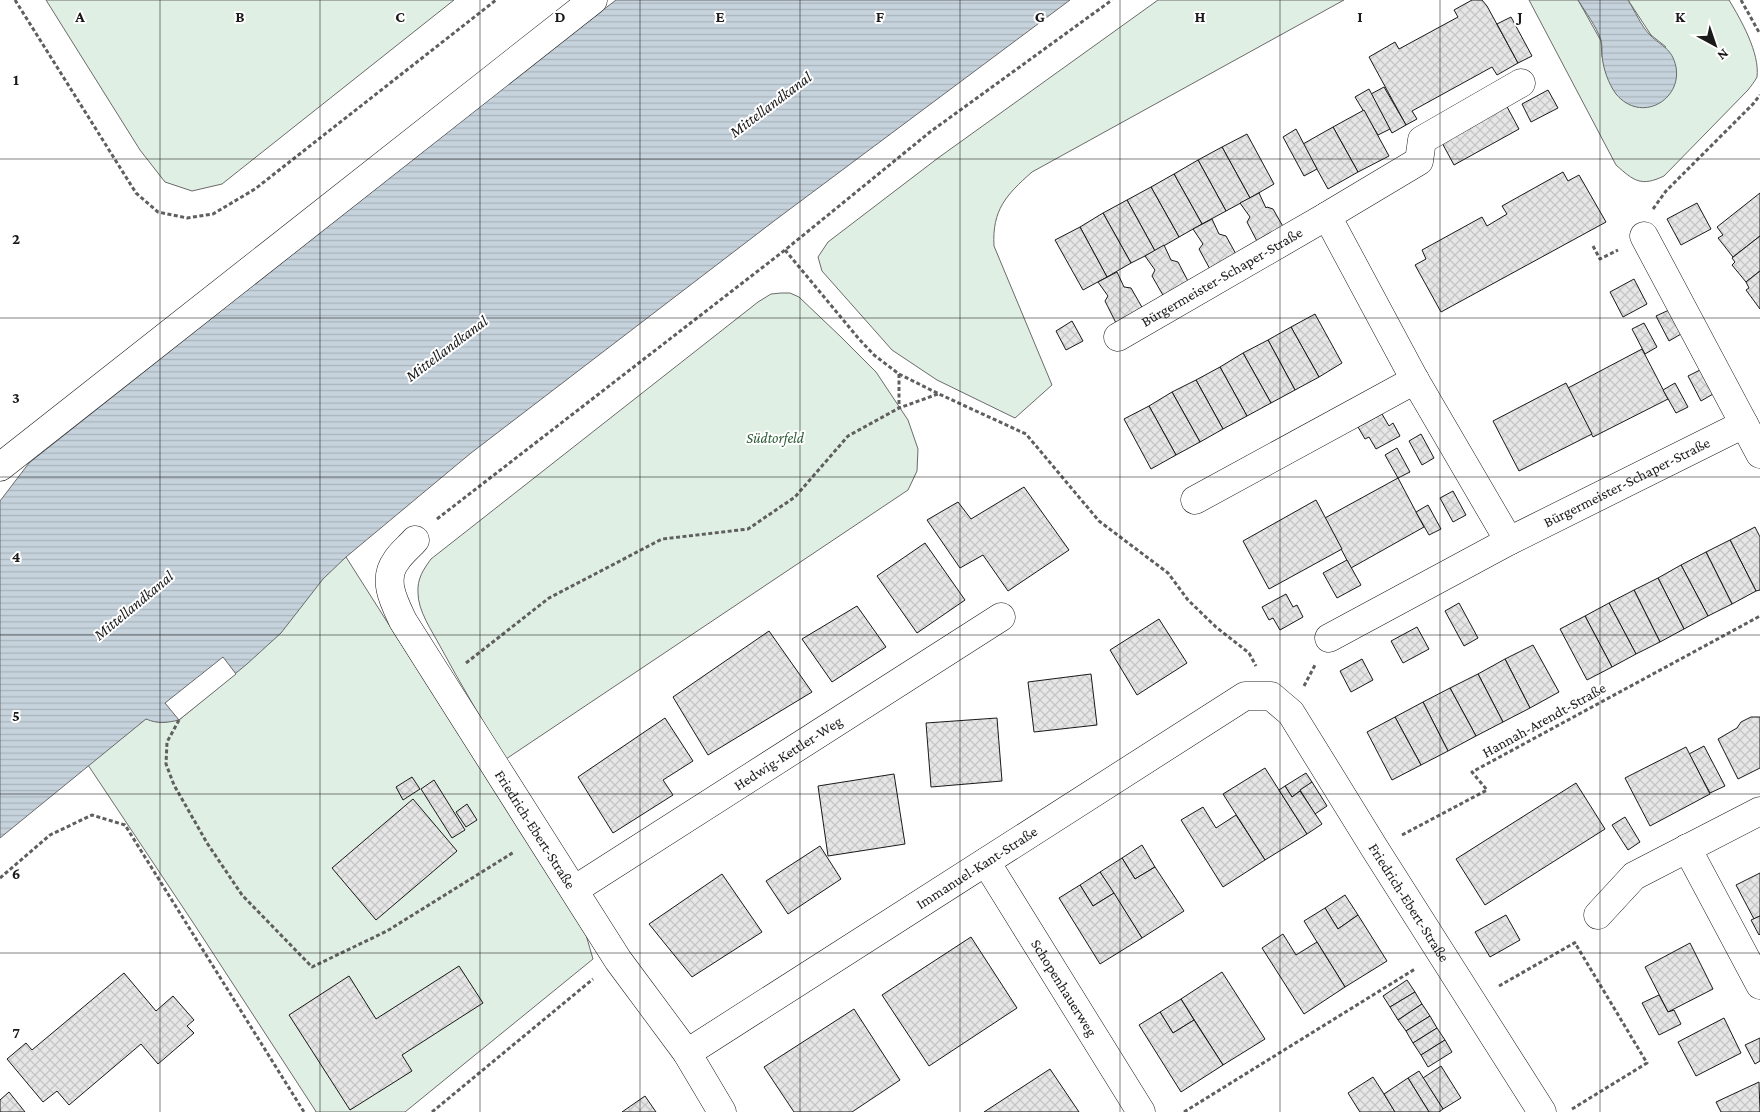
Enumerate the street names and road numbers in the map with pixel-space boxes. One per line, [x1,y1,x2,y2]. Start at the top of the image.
street label: Bürgermeister-Schaper-Straße [1138,224,1306,330]
street label: Bürgermeister-Schaper-Straße [1541,434,1713,530]
street label: Hannah-Arendt-Straße [1479,679,1609,761]
street label: Hedwig-Kettler-Weg [731,713,846,794]
street label: Friedrich-Ebert-Straße [492,767,579,892]
street label: Immanuel-Kant-Straße [913,823,1041,912]
street label: Friedrich-Ebert-Straße [1366,840,1453,965]
street label: Schopenhauerweg [1028,936,1100,1040]

